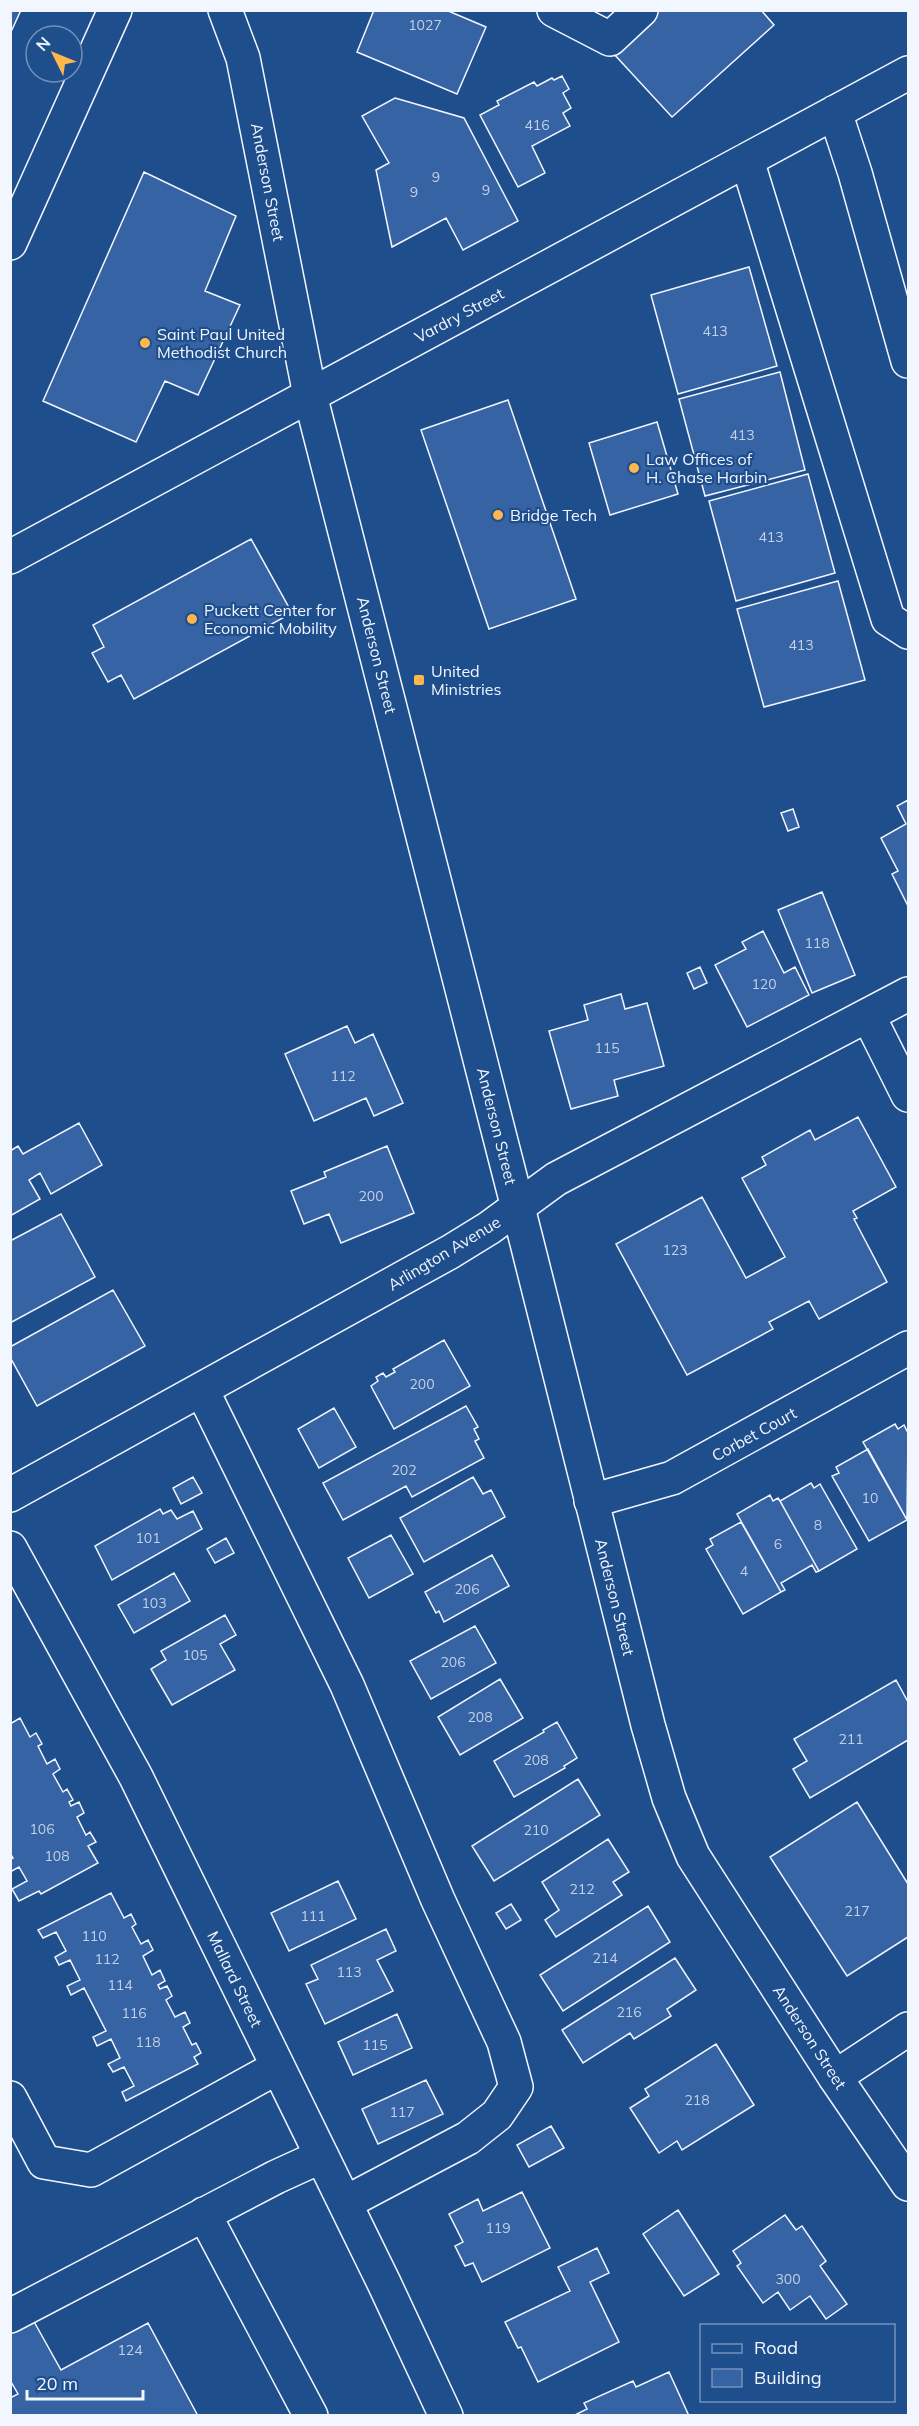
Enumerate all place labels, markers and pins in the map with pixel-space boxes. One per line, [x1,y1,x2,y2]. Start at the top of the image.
place label: Saint Paul United Methodist Church [157,324,287,362]
marker: Saint Paul United Methodist Church [138,336,152,350]
place label: Law Offices of H. Chase Harbin [646,449,767,487]
marker: Law Offices of H. Chase Harbin [627,461,641,475]
place label: Bridge Tech [510,505,597,525]
marker: Bridge Tech [491,508,505,522]
place label: Puckett Center for Economic Mobility [204,600,337,638]
marker: Puckett Center for Economic Mobility [185,612,199,626]
place label: United Ministries [431,661,501,699]
marker: United Ministries [412,673,426,687]

